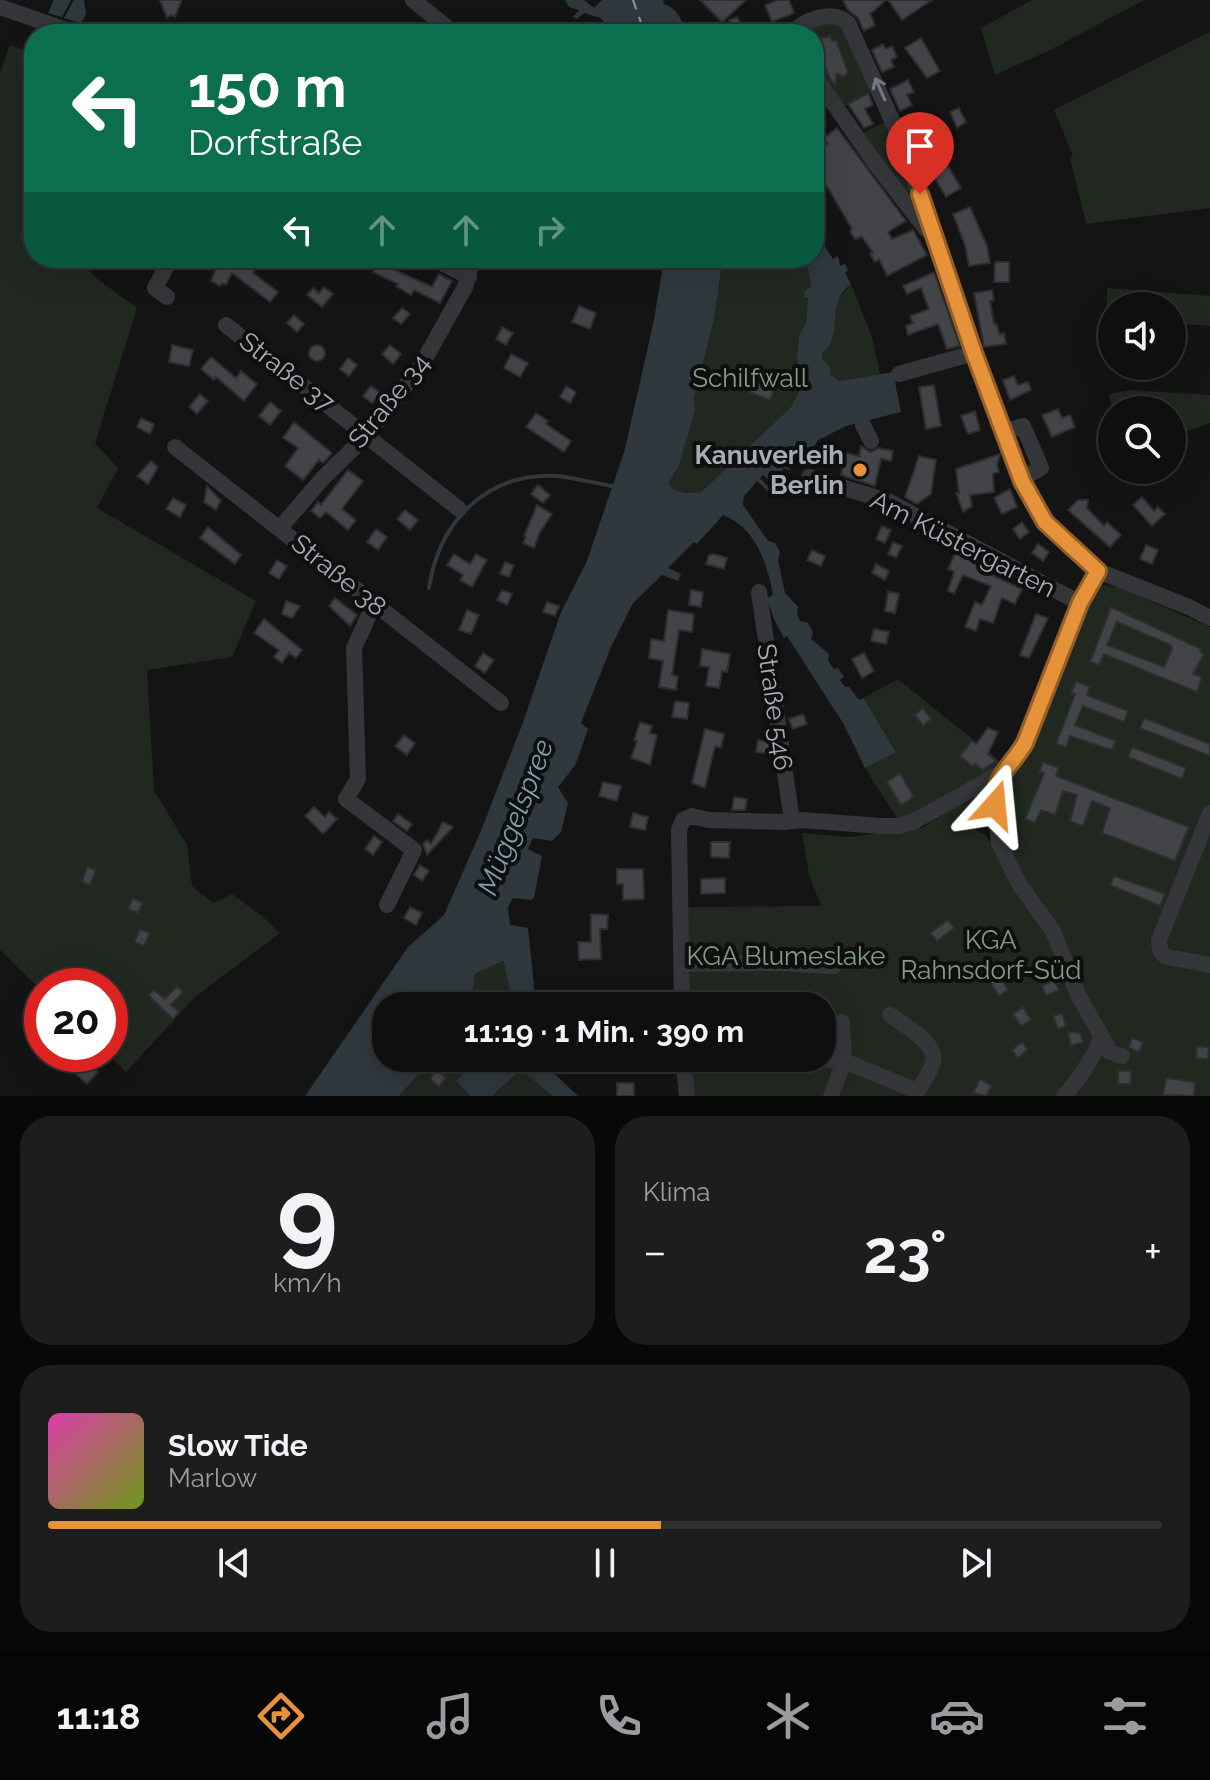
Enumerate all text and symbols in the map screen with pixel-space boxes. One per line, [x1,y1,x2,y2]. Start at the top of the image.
text: 150 m [188,54,347,120]
icon: left [56,56,160,160]
one-way arrow [871,77,886,102]
pin [886,112,954,194]
text: Dorfstraße [188,121,362,163]
icon: arrive [898,124,942,168]
icon: left [276,208,320,252]
icon: ahead [360,208,404,252]
icon: ahead [444,208,488,252]
icon: right [528,208,572,252]
map controls [1098,292,1186,484]
button: sound [1098,292,1186,380]
street label: Straße 37 [234,326,340,418]
street label: Straße 34 [342,348,436,454]
park label: Schilfwall [692,363,809,393]
button: search [1098,396,1186,484]
place label: Kanuverleih Berlin [694,440,844,500]
marker: Kanuverleih Berlin [851,461,869,479]
street label: Am Küstergarten [866,485,1060,603]
street label: Straße 38 [286,528,392,622]
street label: Straße 546 [751,642,799,772]
water label: Müggelspree [471,735,560,900]
position arrow [953,763,1037,847]
park label: KGA Rahnsdorf-Süd [901,925,1081,985]
park label: KGA Blumeslake [687,941,885,971]
speed limit sign: 20 [24,968,128,1072]
text: 11:19 · 1 Min. · 390 m [464,1014,744,1049]
text: 9 [277,1155,338,1277]
text: Klima [643,1177,711,1207]
text: 23° [863,1217,947,1287]
text: − [643,1226,667,1277]
text: + [1144,1226,1162,1277]
text: km/h [273,1268,342,1298]
text: Slow Tide [168,1428,308,1463]
text: Marlow [168,1463,257,1493]
icon: previous [212,1541,256,1585]
icon: pause [583,1541,627,1585]
icon: next [954,1541,998,1585]
icon: directions [253,1688,309,1744]
icon: music [422,1688,478,1744]
icon: phone [591,1688,647,1744]
icon: climate [760,1688,816,1744]
icon: car [929,1688,985,1744]
icon: filters [1097,1688,1153,1744]
text: 11:18 [56,1695,140,1737]

